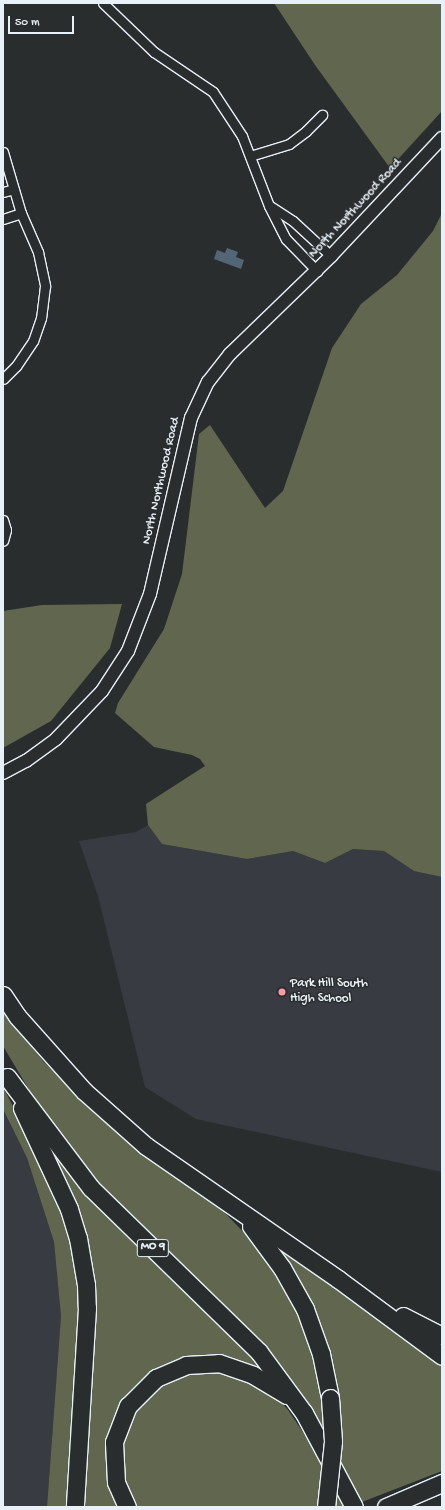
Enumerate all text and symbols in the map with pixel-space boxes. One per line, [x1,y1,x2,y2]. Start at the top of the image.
scale bar [10,8,76,34]
text: 50 m [15,16,40,30]
street label: North Northwood Road [306,156,406,262]
street label: North Northwood Road [140,416,184,546]
place label: Park Hill South High School [290,977,368,1008]
marker: Park Hill South High School [277,987,287,997]
road number: MO 9 [136,1238,170,1258]

